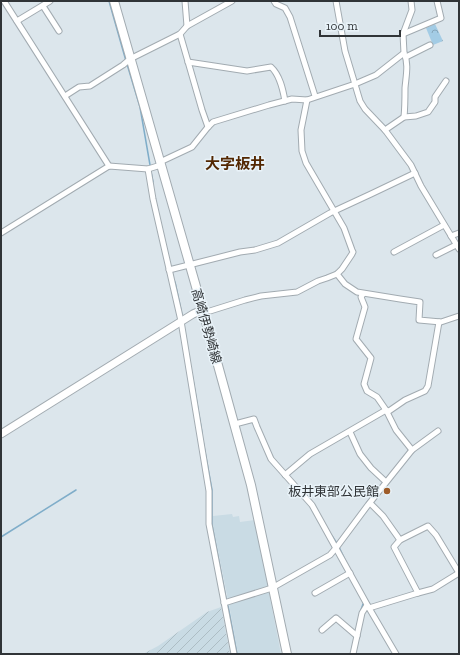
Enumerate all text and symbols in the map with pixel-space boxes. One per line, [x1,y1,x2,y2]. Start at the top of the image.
scale bar [320,12,400,38]
text: 100 m [326,19,358,33]
district label: 大字板井 [205,155,265,173]
street label: 高崎伊勢崎線 [189,287,224,366]
place label: 板井東部公民館 [288,484,379,499]
marker: 板井東部公民館 [382,486,392,496]

